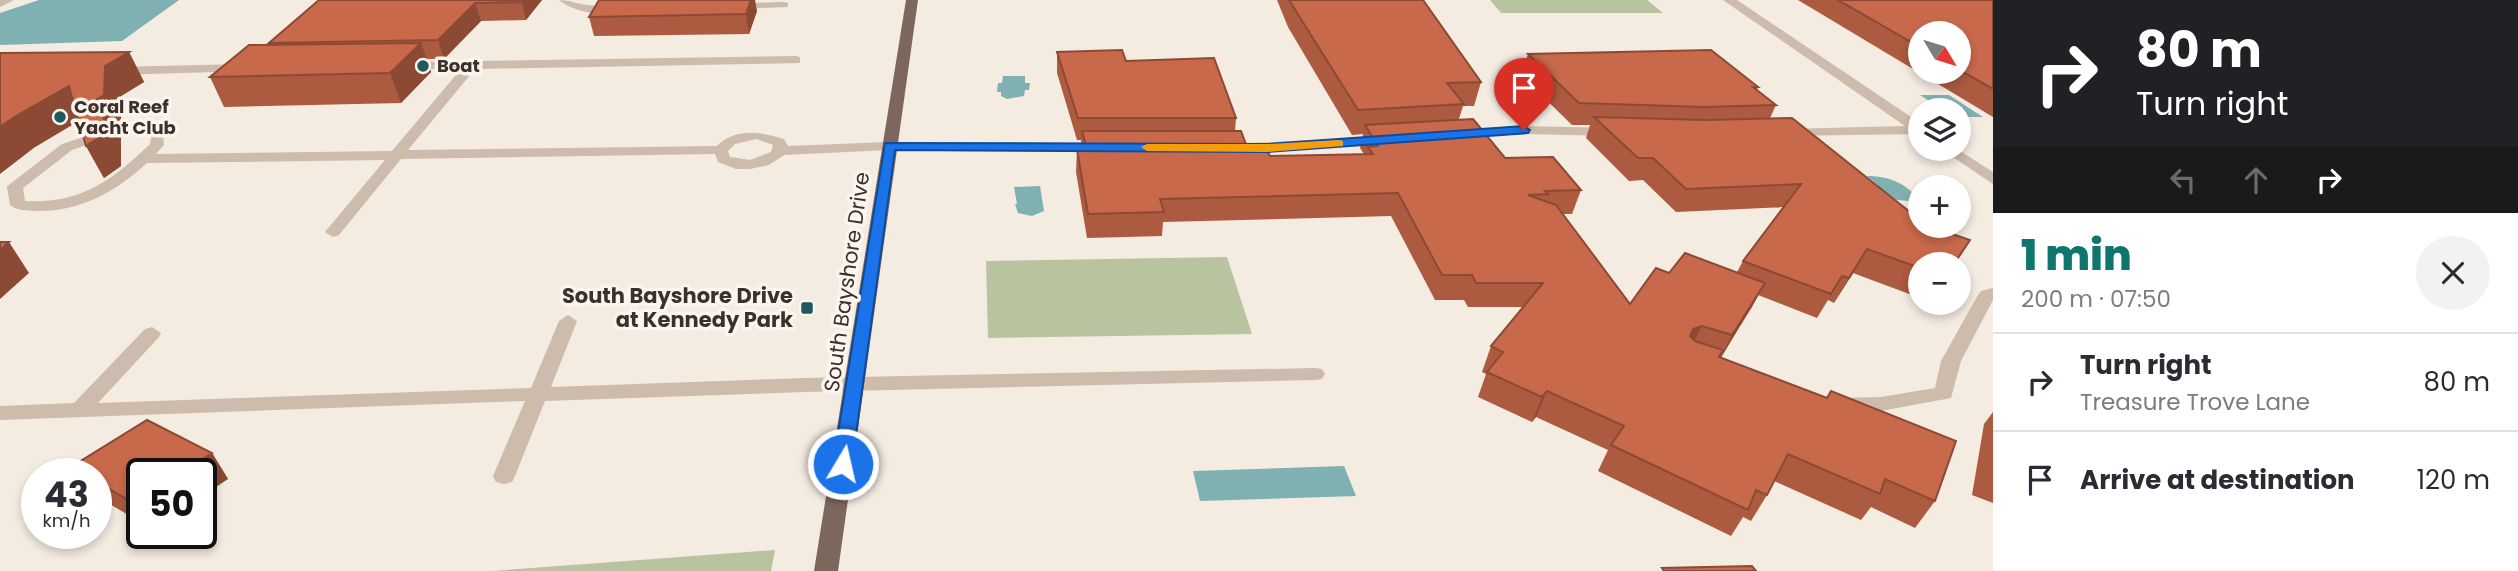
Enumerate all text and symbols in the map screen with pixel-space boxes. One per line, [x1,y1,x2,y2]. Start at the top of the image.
text: 80 m [2136,16,2262,84]
north arrow [1908,21,1970,84]
map controls [1908,21,1971,315]
icon: right [2021,28,2112,119]
place label: Boat [437,53,480,78]
marker: Boat [415,58,431,74]
pin [1494,58,1554,130]
icon: arrive [1505,69,1543,107]
text: Turn right [2136,81,2288,126]
place label: Coral Reef Yacht Club [74,94,176,140]
button: layers [1908,98,1971,161]
marker: Coral Reef Yacht Club [52,109,68,125]
icon: left [2164,161,2202,199]
icon: ahead [2237,161,2275,199]
icon: right [2310,161,2348,199]
street label: South Bayshore Drive [817,170,876,394]
button: + [1908,175,1971,238]
text: 1 min [2021,226,2132,285]
button: close [2416,236,2490,310]
button: − [1908,252,1971,315]
place label: South Bayshore Drive at Kennedy Park [562,281,793,334]
text: 200 m · 07:50 [2021,283,2171,315]
marker: South Bayshore Drive at Kennedy Park [799,300,815,316]
text: Turn right [2080,347,2212,383]
icon: right [2021,363,2059,401]
text: 80 m [2424,364,2490,400]
text: Treasure Trove Lane [2080,386,2310,418]
position arrow [806,427,880,501]
speed limit sign: 50 [126,458,217,549]
icon: arrive [2021,461,2059,499]
text: Arrive at destination [2080,462,2355,498]
text: 120 m [2417,462,2490,498]
text: 43 [44,470,89,519]
text: km/h [43,508,90,533]

